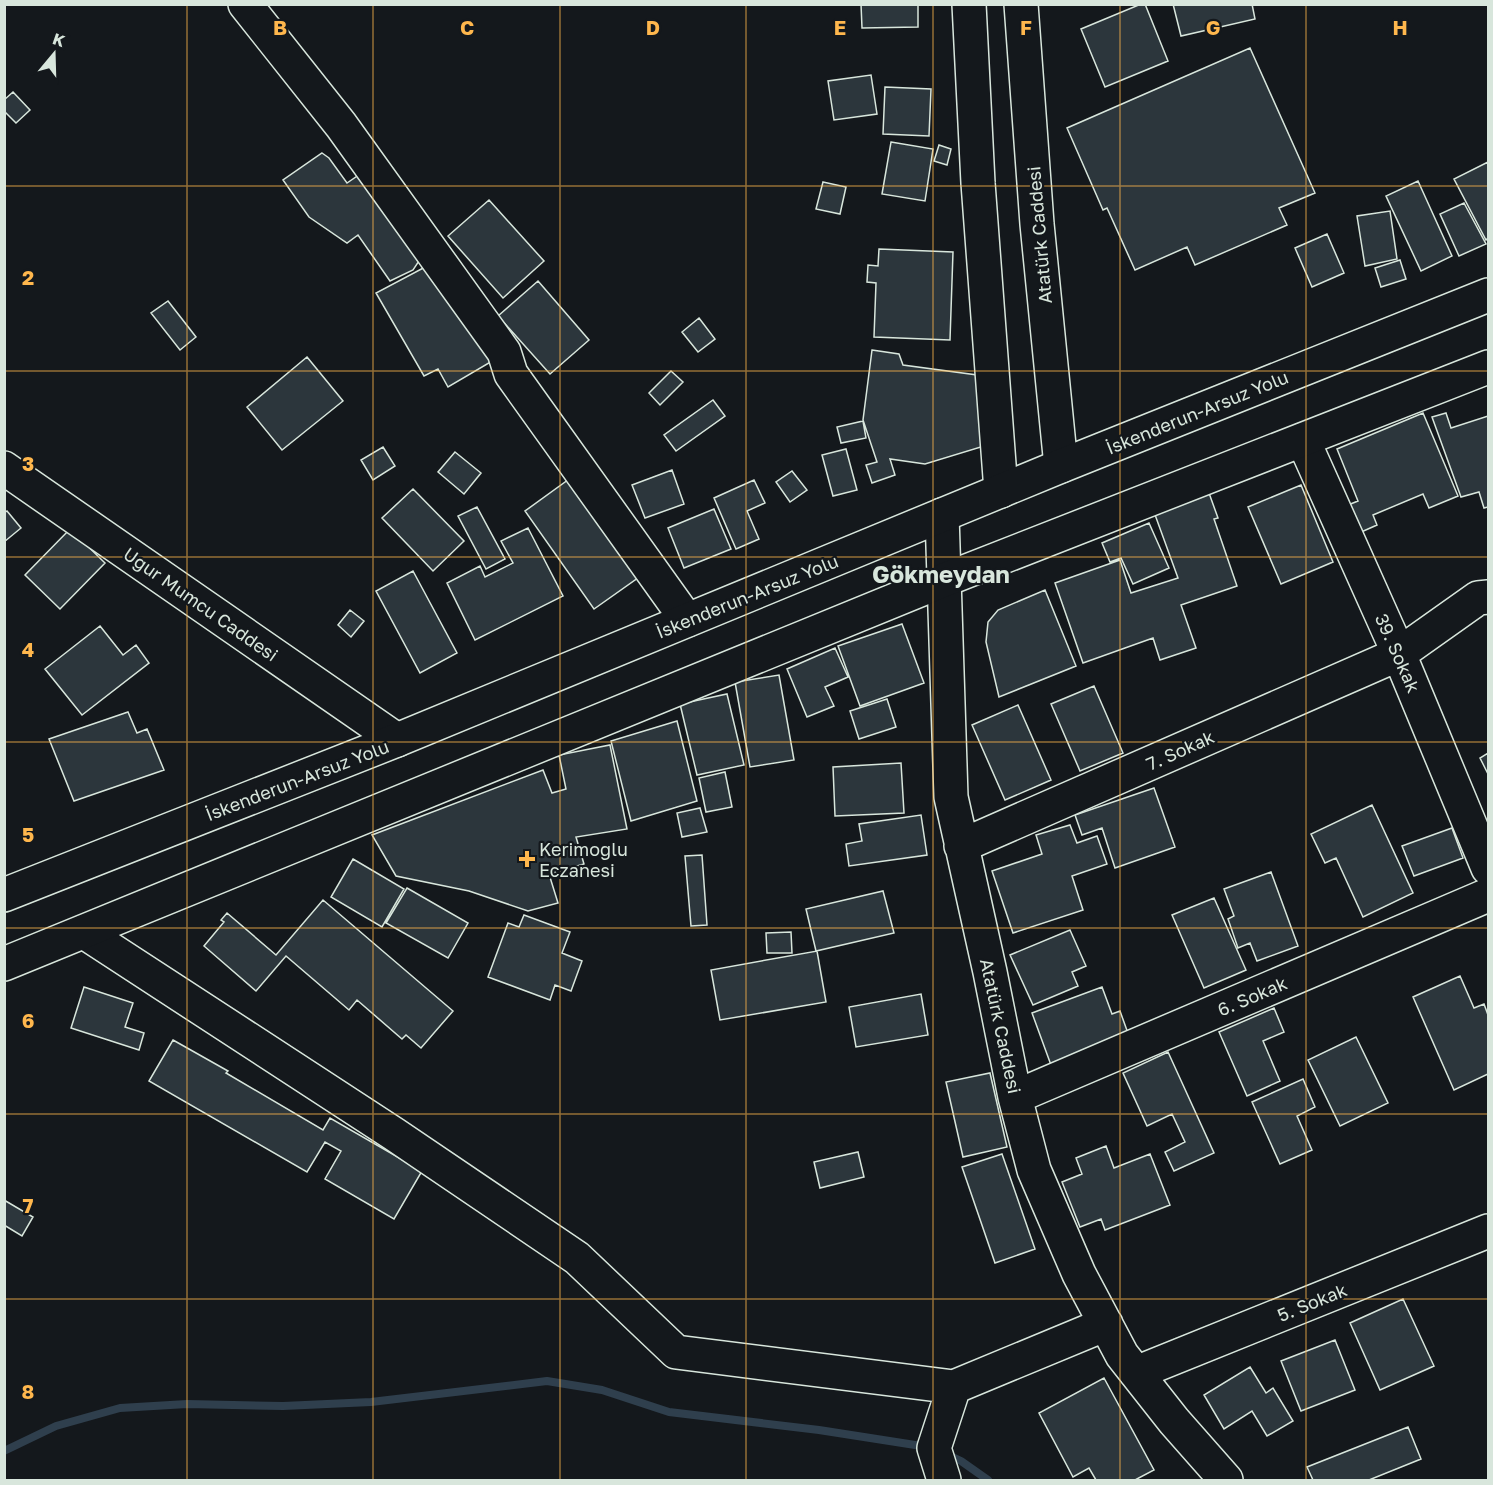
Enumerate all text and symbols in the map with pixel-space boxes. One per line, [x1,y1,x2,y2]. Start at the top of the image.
text: B [273,15,287,39]
text: C [460,15,474,39]
text: D [646,15,660,39]
text: E [834,15,846,39]
text: F [1020,15,1032,39]
text: G [1206,15,1220,39]
text: H [1392,15,1408,39]
north arrow [24,24,84,84]
text: K [50,28,68,51]
street label: Atatürk Caddesi [1022,165,1056,305]
text: 2 [22,265,34,289]
street label: İskenderun-Arsuz Yolu [1103,365,1291,459]
text: 3 [22,451,34,475]
street label: Uğur Mumcu Caddesi [120,542,282,666]
street label: İskenderun-Arsuz Yolu [653,549,841,643]
district label: Gökmeydan [872,559,1010,588]
street label: 39. Sokak [1371,610,1425,696]
text: 4 [22,637,34,661]
street label: 7. Sokak [1143,725,1217,775]
street label: İskenderun-Arsuz Yolu [202,735,392,825]
text: 5 [22,822,34,846]
place label: Kerimoğlu Eczanesi [539,838,628,881]
marker: Kerimoğlu Eczanesi [520,852,534,866]
street label: Atatürk Caddesi [976,956,1026,1096]
street label: 6. Sokak [1214,972,1290,1020]
text: 6 [22,1008,34,1032]
text: 7 [23,1193,34,1217]
street label: 5. Sokak [1274,1278,1350,1326]
text: 8 [22,1379,34,1403]

